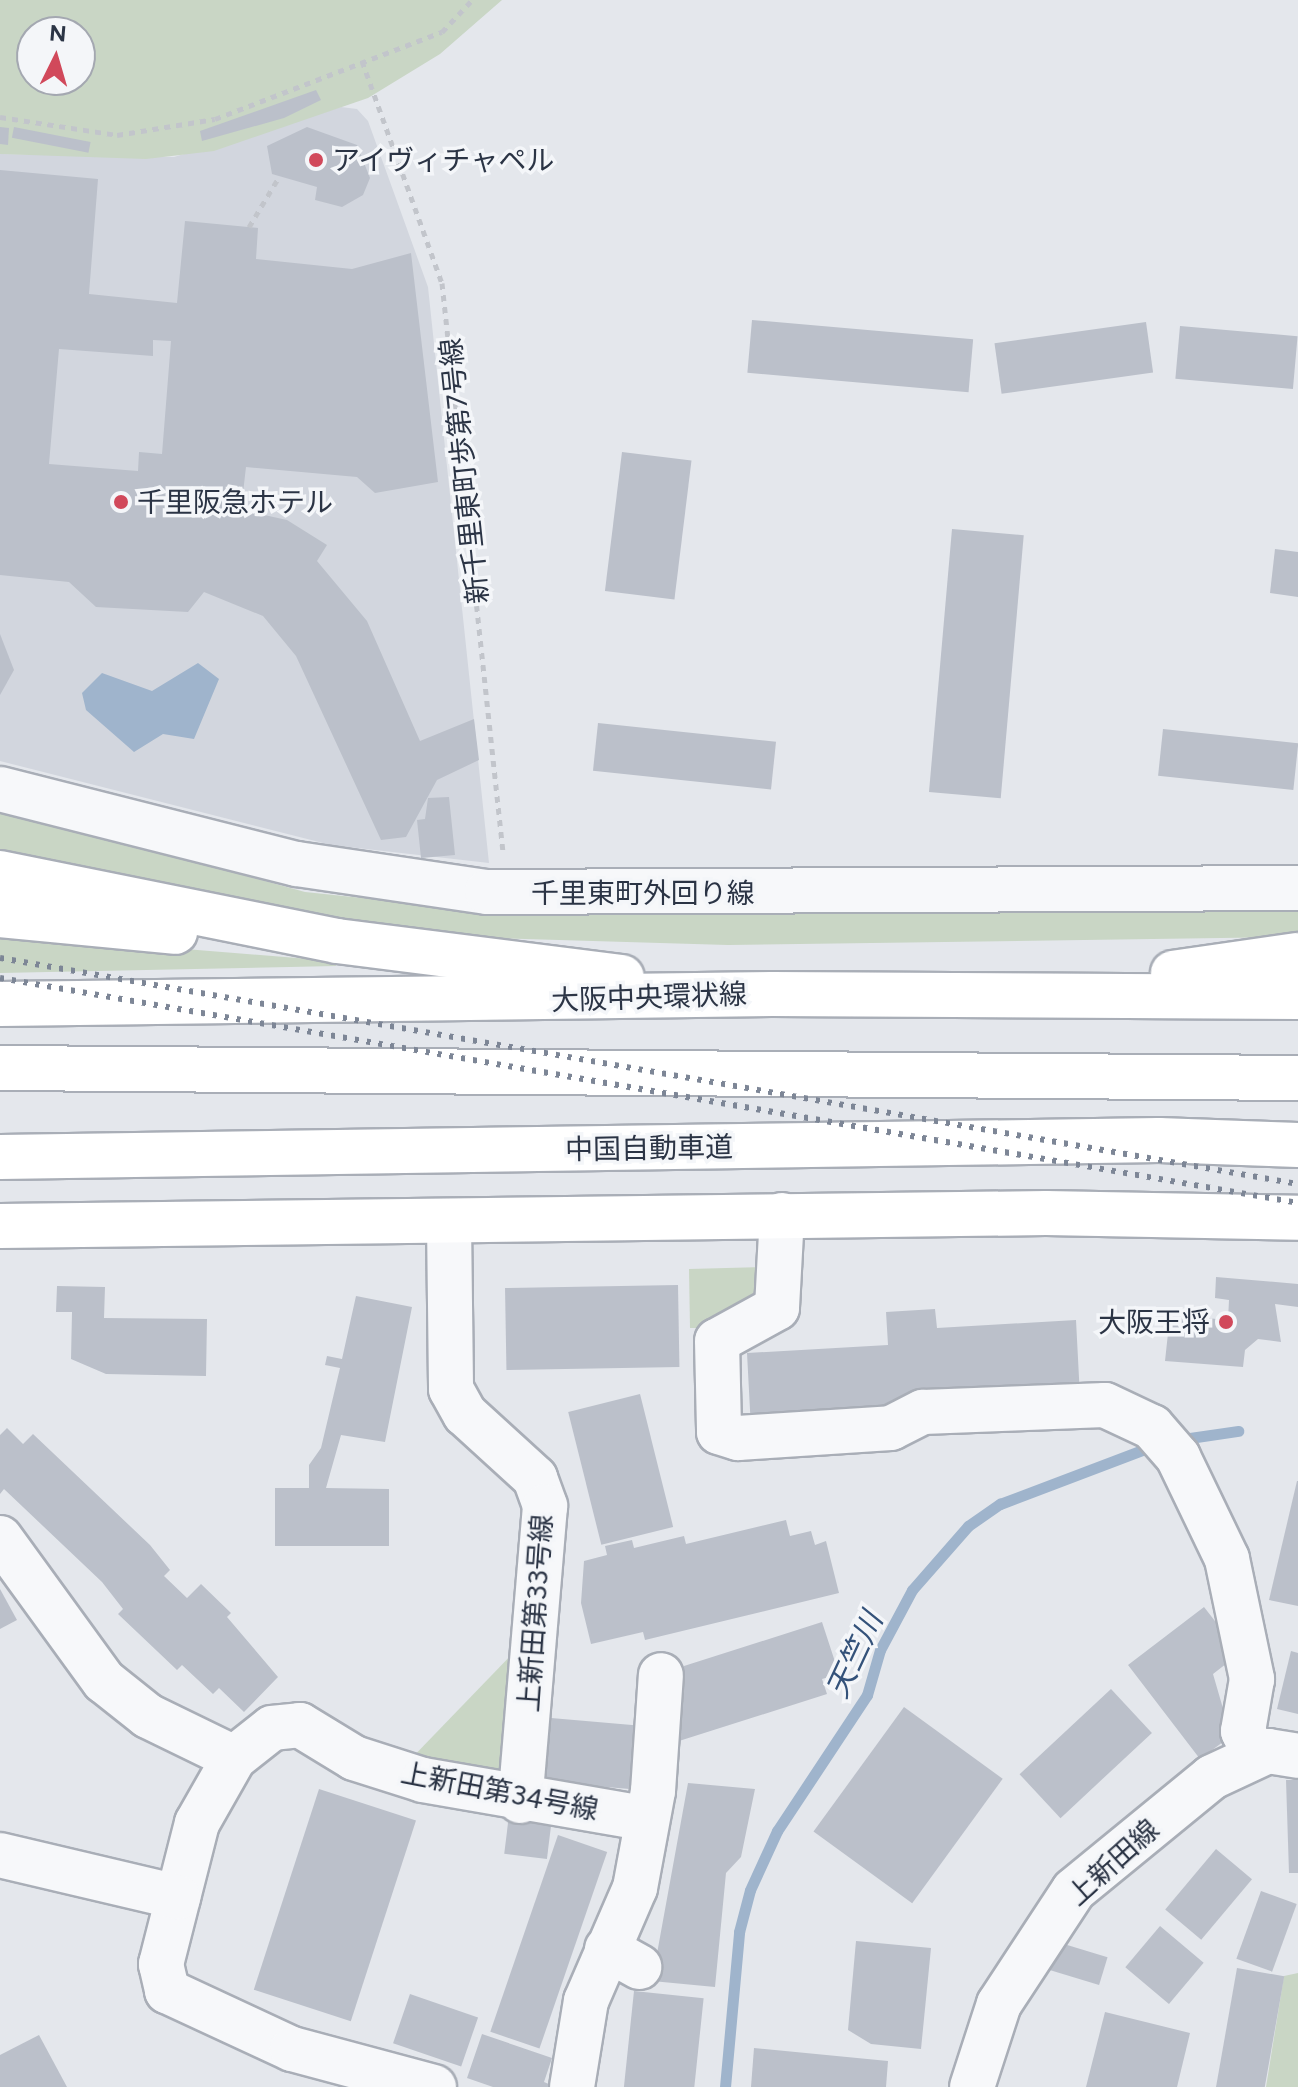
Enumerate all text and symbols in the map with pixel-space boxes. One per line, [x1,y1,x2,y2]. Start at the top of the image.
north arrow [16,16,96,96]
text: N [48,19,68,48]
place label: アイヴィチャペル [332,143,556,177]
marker: アイヴィチャペル [307,151,325,169]
street label: 新千里東町歩第7号線 [433,336,495,606]
place label: 千里阪急ホテル [137,485,333,519]
marker: 千里阪急ホテル [112,493,130,511]
street label: 千里東町外回り線 [531,876,755,910]
street label: 大阪中央環状線 [550,977,748,1017]
street label: 中国自動車道 [565,1130,733,1166]
place label: 大阪王将 [1098,1305,1210,1339]
marker: 大阪王将 [1217,1313,1235,1331]
street label: 上新田第33号線 [511,1513,559,1713]
water label: 天竺川 [820,1607,890,1703]
street label: 上新田第34号線 [398,1755,602,1827]
street label: 上新田線 [1060,1812,1166,1912]

